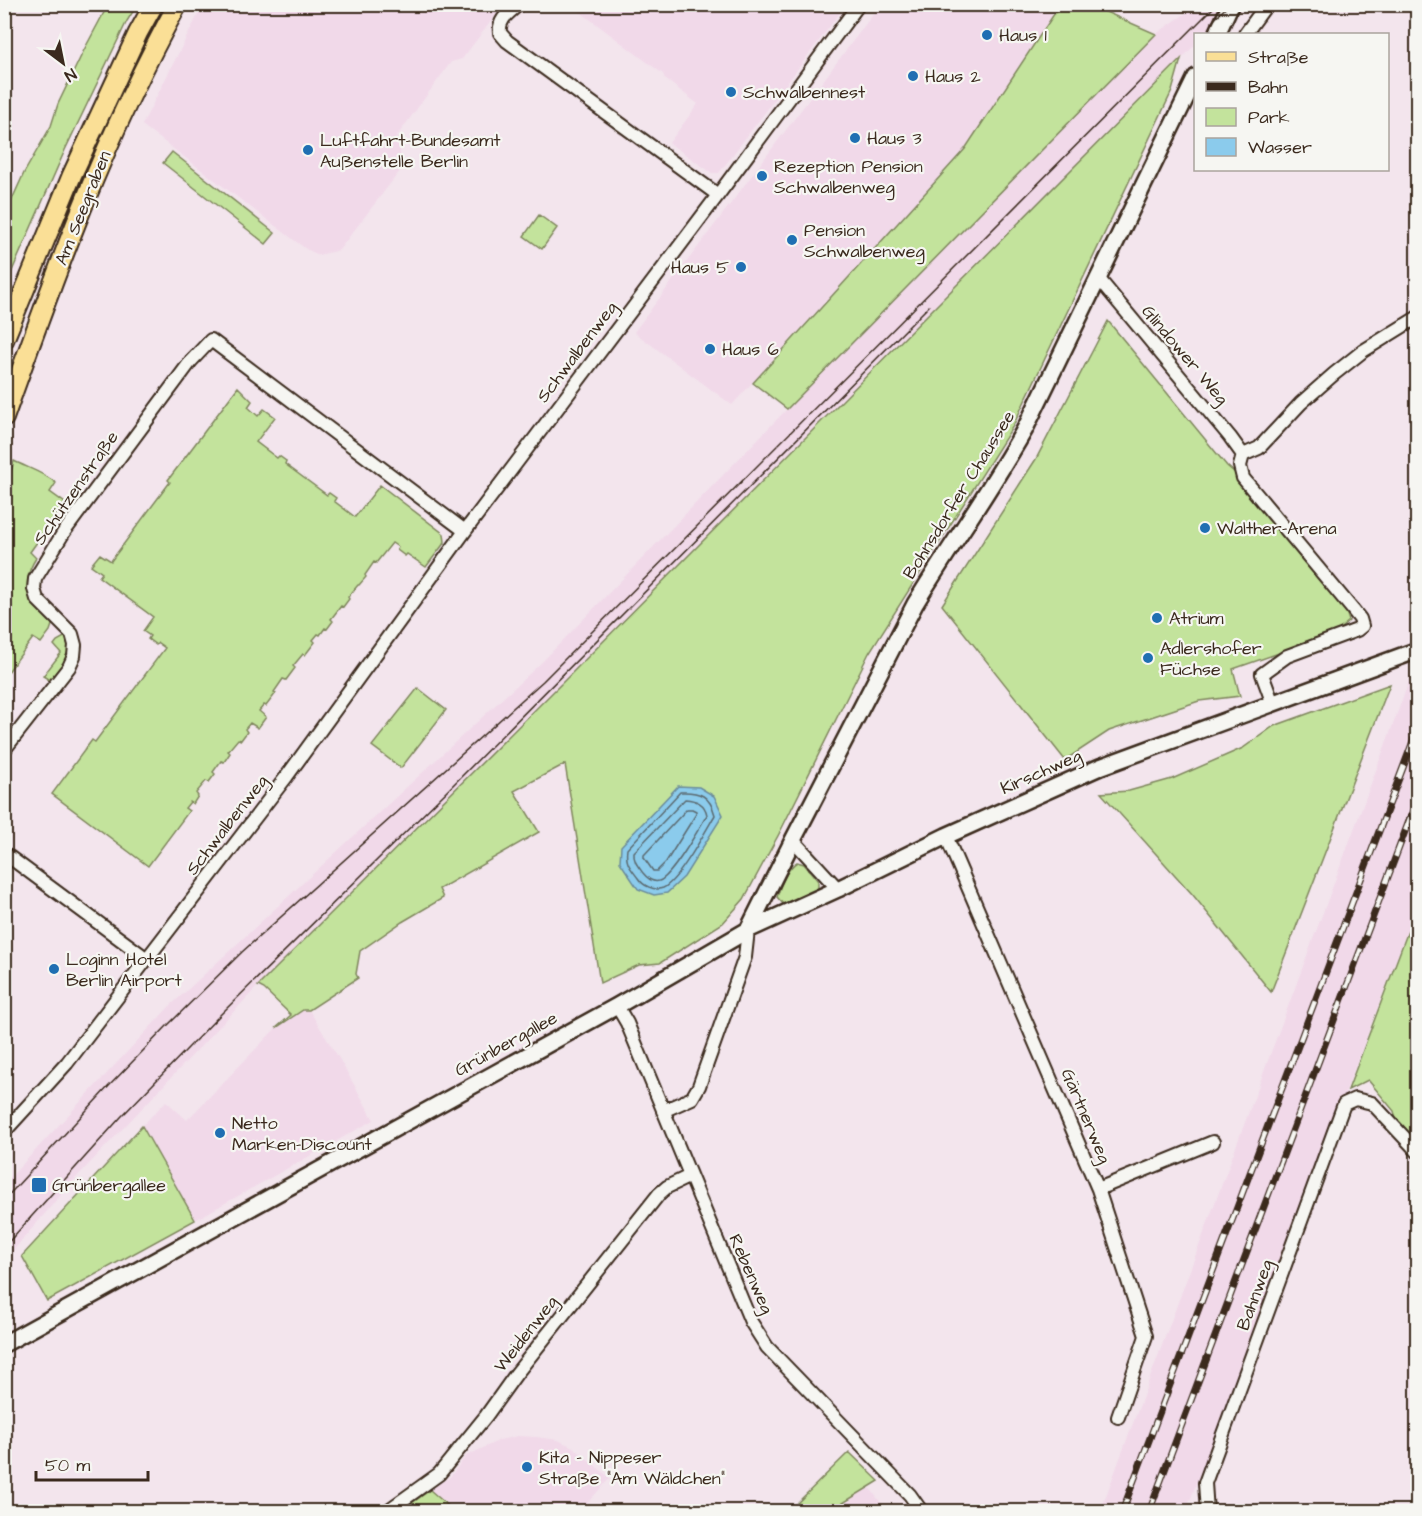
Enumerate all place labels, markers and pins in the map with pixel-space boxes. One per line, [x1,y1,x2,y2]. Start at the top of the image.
place label: Haus 1 [999,23,1047,48]
marker: Haus 1 [980,28,994,42]
place label: Haus 2 [925,64,981,89]
marker: Haus 2 [906,69,920,83]
place label: Schwalbennest [743,80,866,105]
marker: Schwalbennest [724,85,738,99]
place label: Haus 3 [867,126,922,151]
place label: Luftfahrt-Bundesamt Außenstelle Berlin [320,128,501,174]
marker: Haus 3 [848,131,862,145]
marker: Luftfahrt-Bundesamt Außenstelle Berlin [301,143,315,157]
place label: Rezeption Pension Schwalbenweg [774,154,923,201]
marker: Rezeption Pension Schwalbenweg [755,169,769,183]
place label: Pension Schwalbenweg [804,218,925,265]
marker: Pension Schwalbenweg [785,233,799,247]
place label: Haus 5 [671,255,729,280]
marker: Haus 5 [734,260,748,274]
place label: Haus 6 [722,337,779,362]
marker: Haus 6 [703,342,717,356]
place label: Walther-Arena [1217,516,1337,541]
marker: Walther-Arena [1198,521,1212,535]
place label: Atrium [1169,606,1224,631]
marker: Atrium [1150,611,1164,625]
place label: Adlershofer Füchse [1160,636,1262,682]
marker: Adlershofer Füchse [1141,651,1155,665]
place label: Loginn Hotel Berlin Airport [66,947,182,993]
marker: Loginn Hotel Berlin Airport [47,962,61,976]
place label: Netto Marken-Discount [232,1111,372,1157]
marker: Netto Marken-Discount [213,1126,227,1140]
place label: Grünbergallee [52,1173,166,1199]
marker: Grünbergallee [30,1176,48,1194]
place label: Kita - Nippeser Straße "Am Wäldchen" [539,1445,725,1491]
marker: Kita - Nippeser Straße "Am Wäldchen" [520,1460,534,1474]

